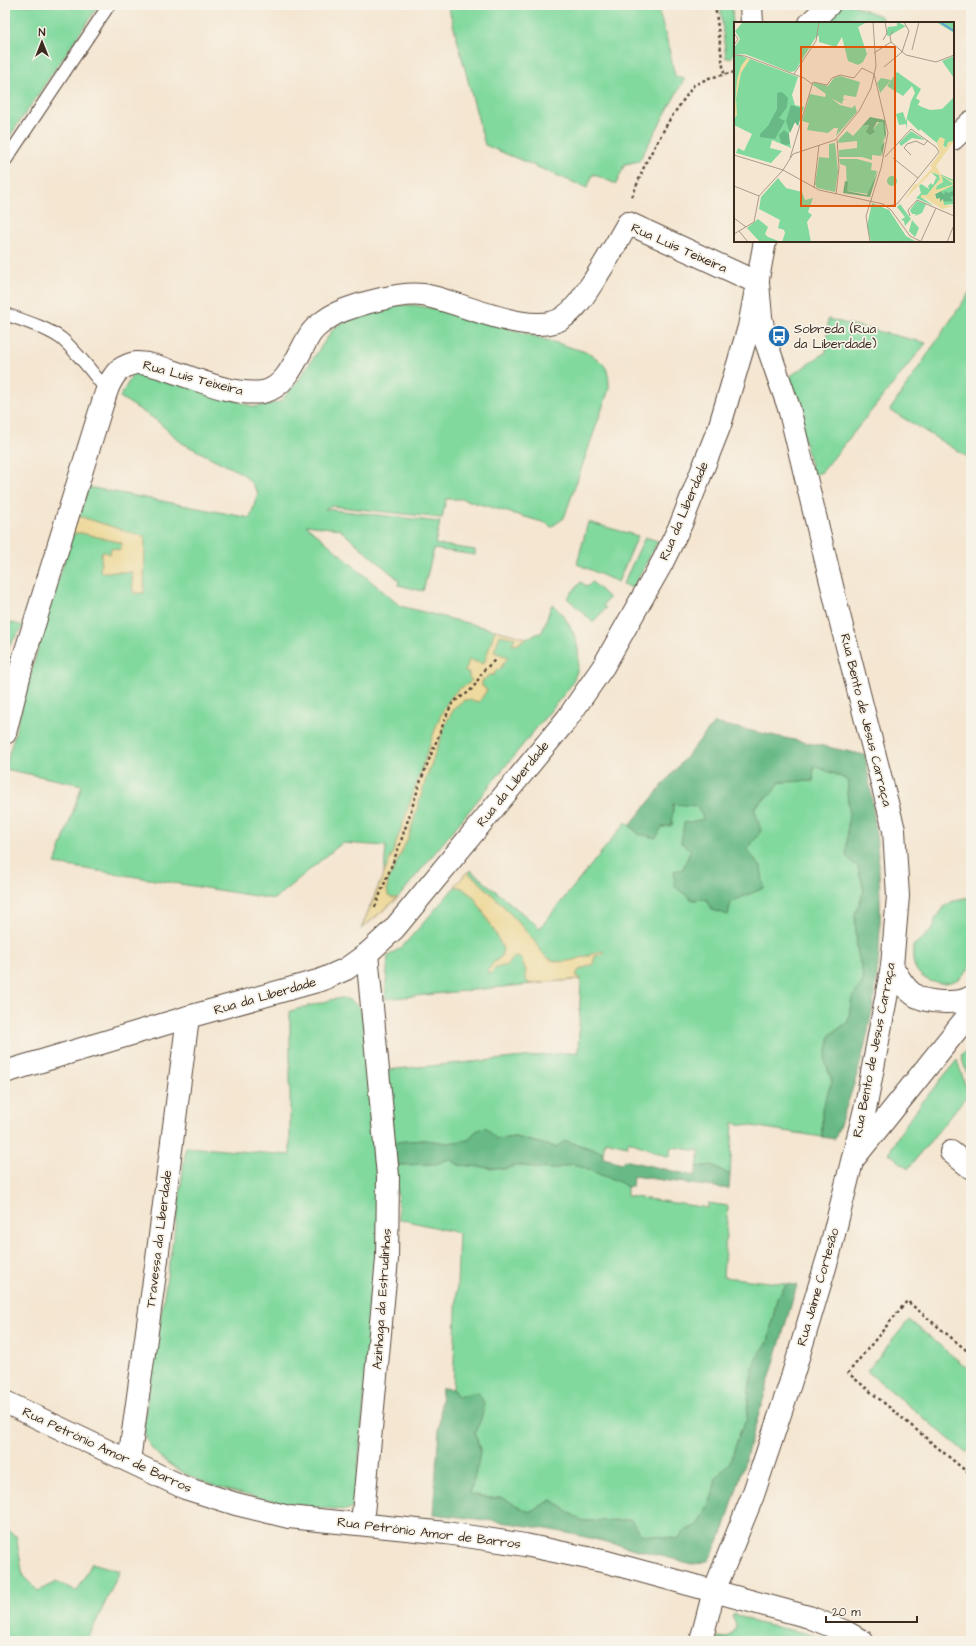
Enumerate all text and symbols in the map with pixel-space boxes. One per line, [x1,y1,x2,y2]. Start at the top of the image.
north arrow [22,22,62,62]
inset map [734,22,954,242]
text: N [39,25,46,40]
street label: Rua Luis Teixeira [628,219,730,277]
place label: Sobreda (Rua da Liberdade) [794,320,877,353]
bus stop icon: Sobreda (Rua da Liberdade) [766,323,792,349]
street label: Rua Luis Teixeira [141,356,245,400]
street label: Rua da Liberdade [655,459,713,563]
street label: Rua Bento de Jesus Carraça [836,632,896,809]
street label: Rua da Liberdade [473,737,553,831]
street label: Rua Bento de Jesus Carraça [848,961,900,1139]
street label: Rua da Liberdade [212,973,318,1019]
street label: Travessa da Liberdade [142,1169,176,1309]
street label: Rua Jaime Cortesão [793,1225,844,1348]
street label: Azinhaga da Estrudinhas [368,1227,397,1370]
street label: Rua Petrónio Amor de Barros [19,1403,195,1497]
street label: Rua Petrónio Amor de Barros [336,1513,522,1553]
scale bar [826,1598,917,1624]
text: 20 m [832,1604,861,1621]

